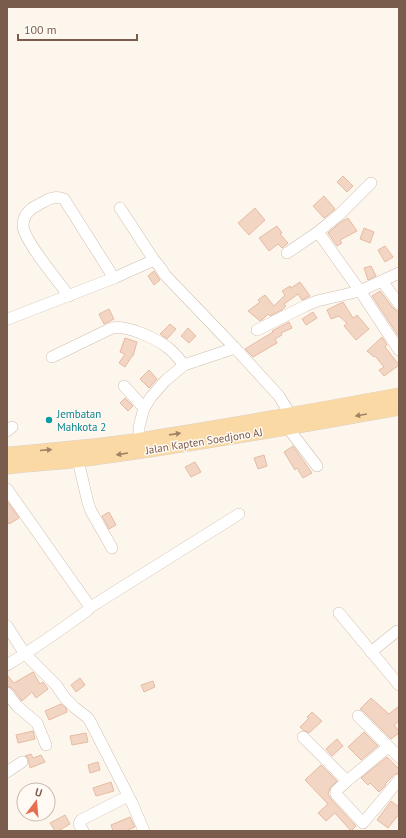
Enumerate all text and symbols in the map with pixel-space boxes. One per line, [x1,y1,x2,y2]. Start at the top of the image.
scale bar [18,16,137,42]
text: 100 m [24,22,57,37]
place label: Jembatan Mahkota 2 [56,407,106,434]
one-way arrow [354,412,367,418]
marker: Jembatan Mahkota 2 [44,415,54,425]
street label: Jalan Kapten Soedjono AJ [143,425,264,457]
one-way arrow [169,431,181,437]
one-way arrow [40,447,52,454]
one-way arrow [116,451,128,457]
north arrow [16,782,56,822]
text: U [34,785,44,800]

